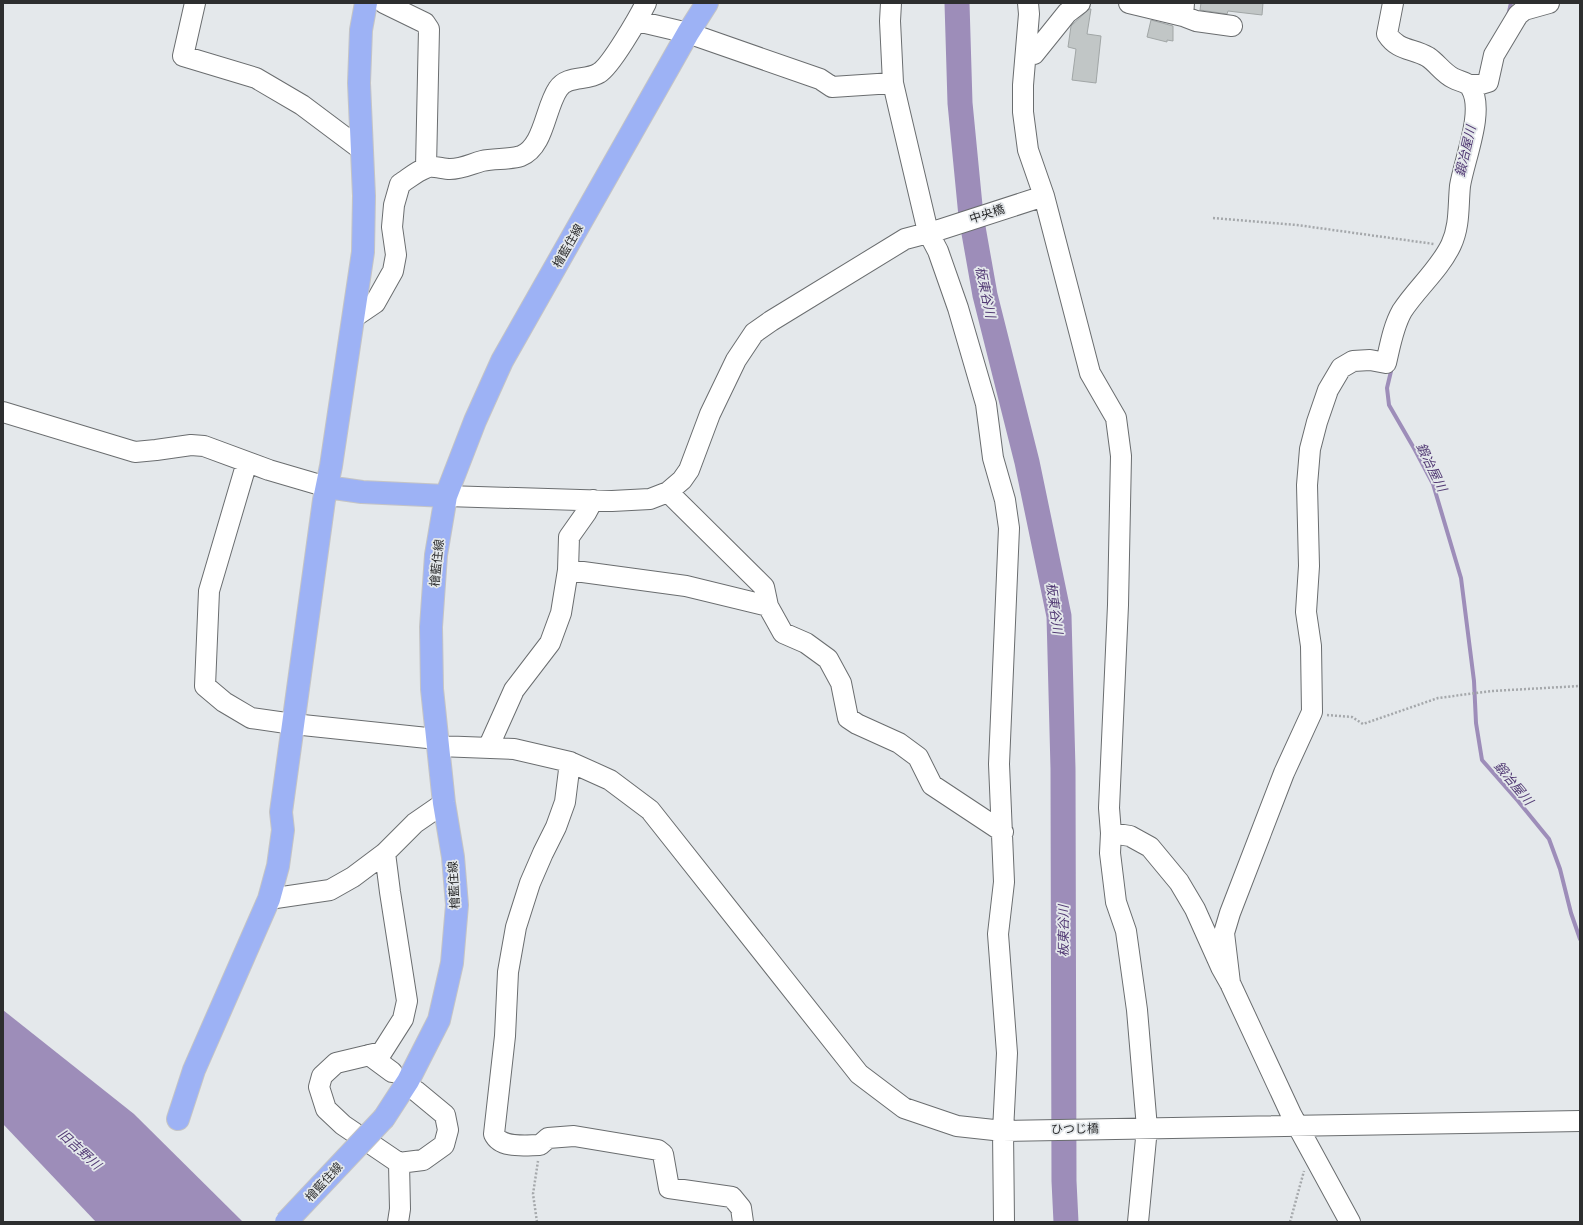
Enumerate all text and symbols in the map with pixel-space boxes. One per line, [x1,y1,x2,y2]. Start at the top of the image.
water label: 鍛冶屋川 [1453,122,1479,178]
street label: 中央橋 [968,202,1006,225]
street label: 檜藍住線 [550,222,585,270]
water label: 板東谷川 [973,265,998,321]
water label: 鍛冶屋川 [1413,441,1450,496]
street label: 檜藍住線 [428,538,445,588]
water label: 板東谷川 [1043,581,1065,637]
water label: 鍛冶屋川 [1491,759,1537,810]
street label: 檜藍住線 [446,861,461,909]
water label: 板東谷川 [1057,903,1071,957]
street label: ひつじ橋 [1051,1122,1099,1135]
water label: 旧吉野川 [55,1127,105,1174]
street label: 檜藍住線 [303,1160,345,1204]

